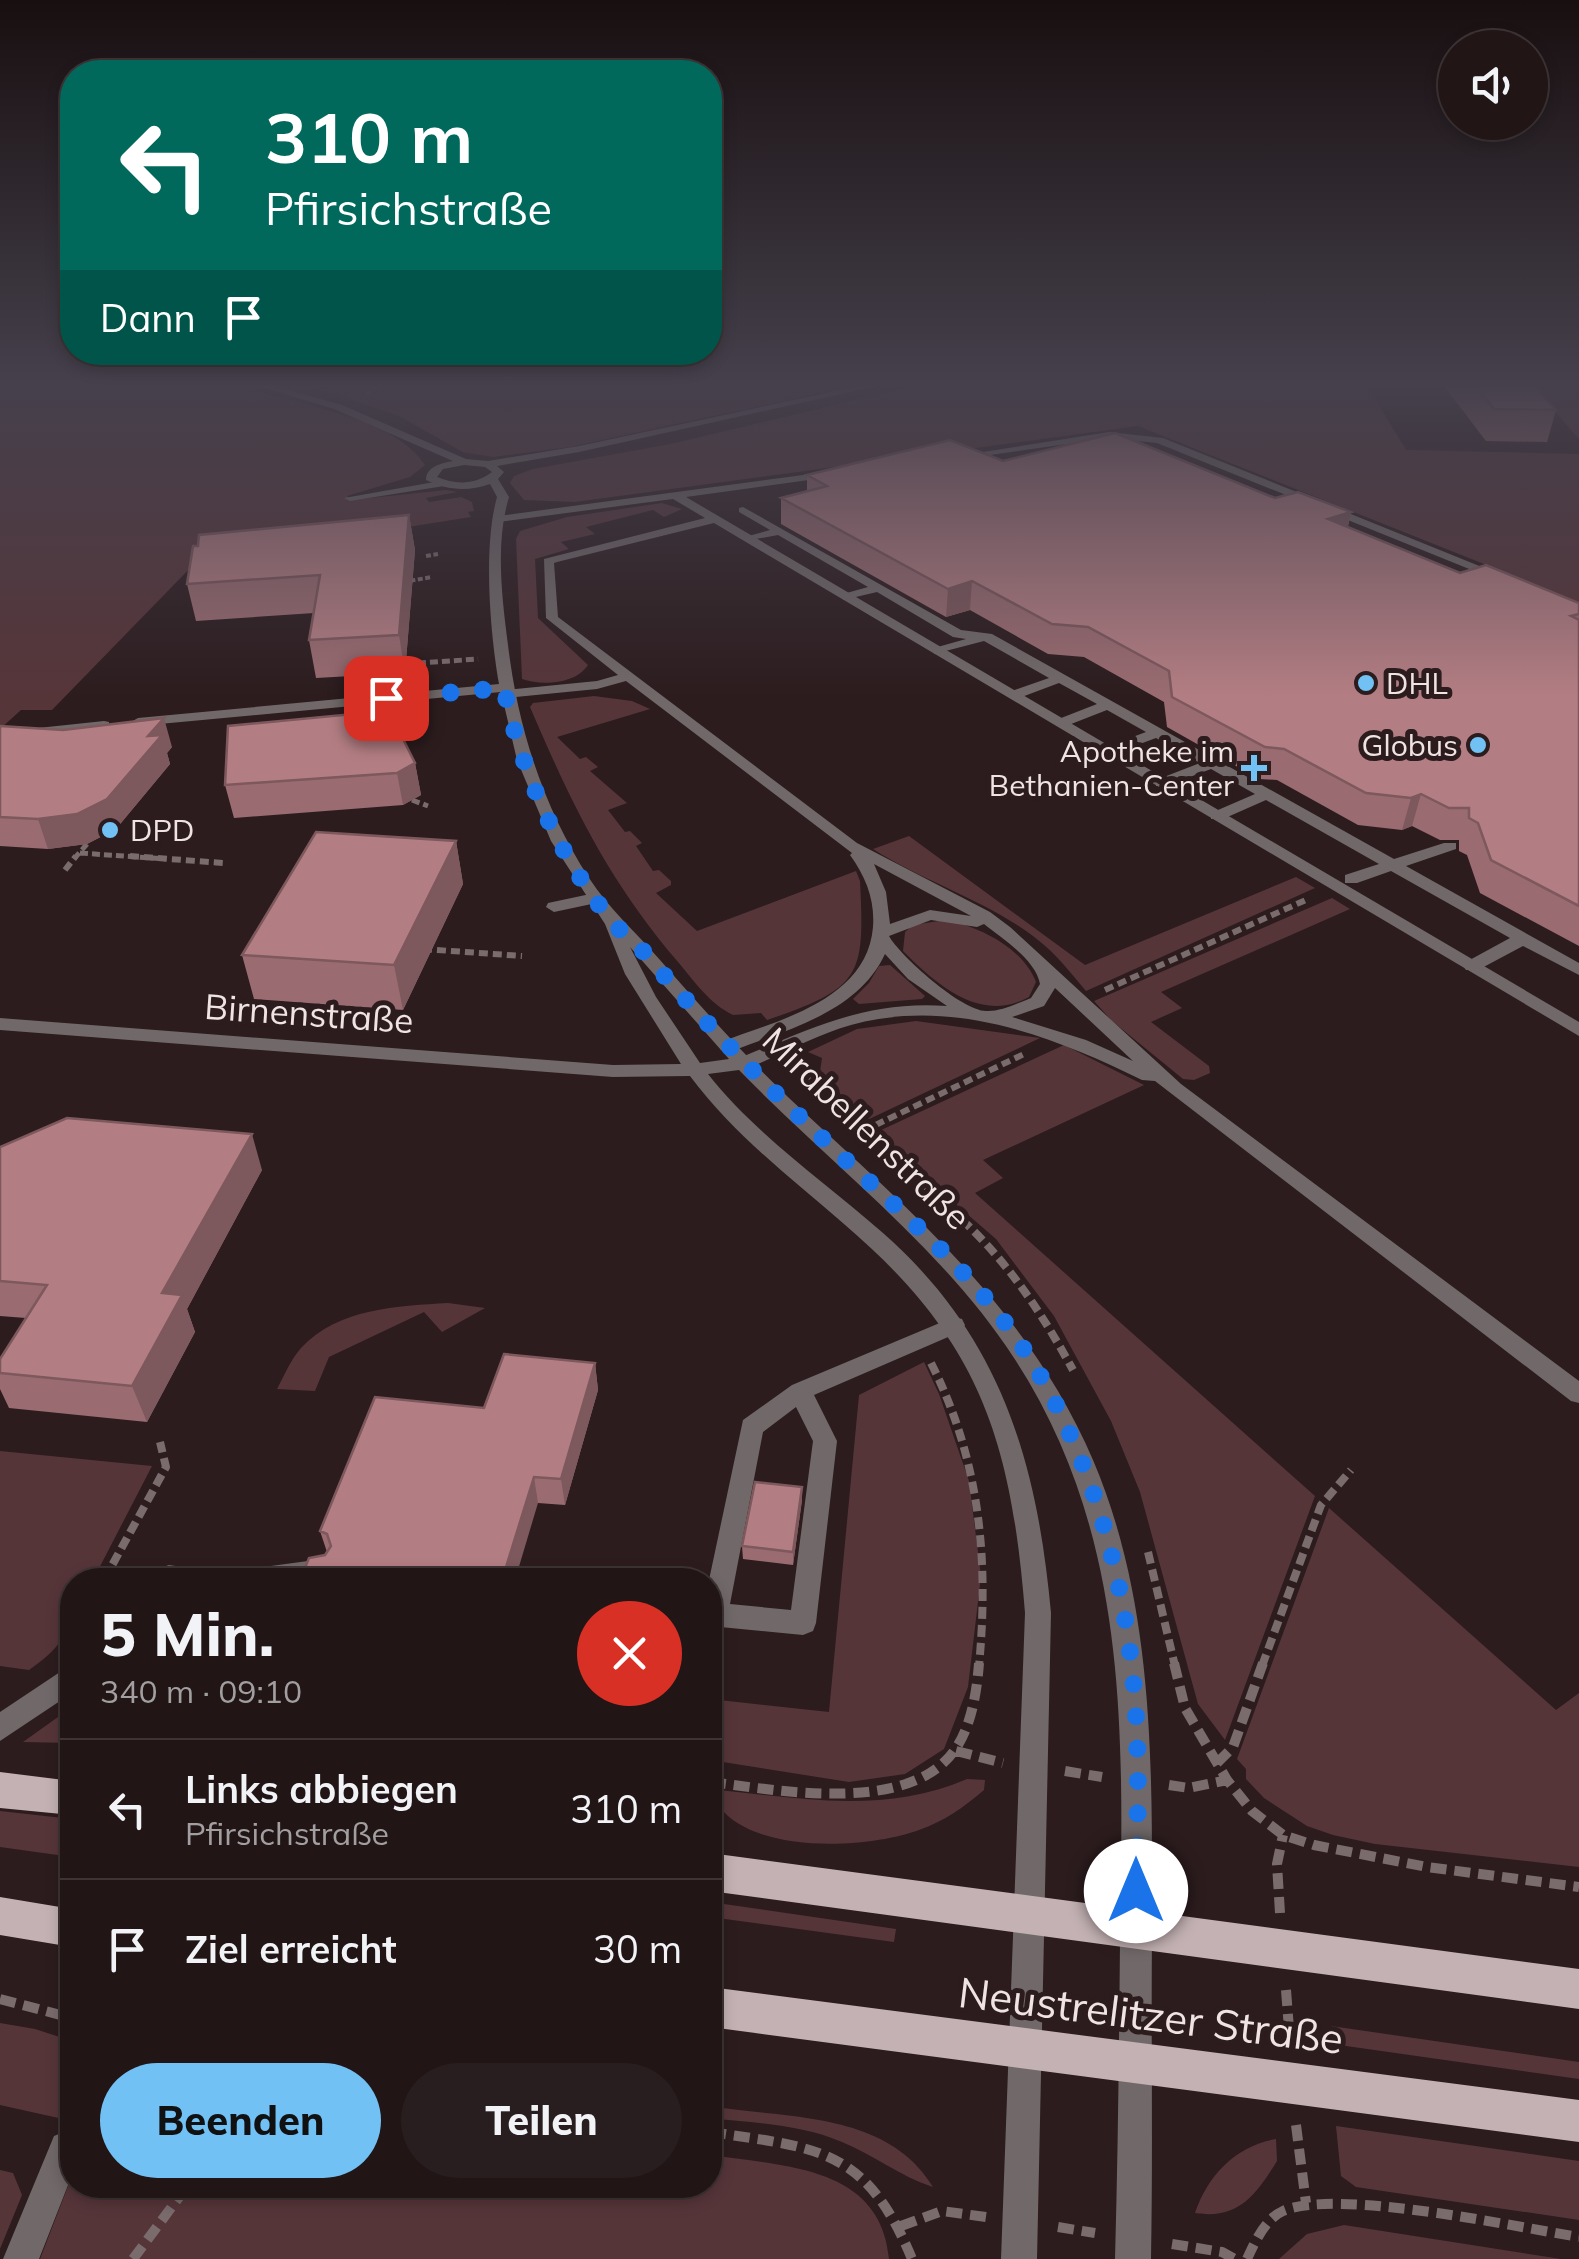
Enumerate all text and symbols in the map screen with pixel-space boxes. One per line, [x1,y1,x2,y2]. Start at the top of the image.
map controls [1438,30,1548,140]
button: sound [1438,30,1548,140]
text: 310 m [265,93,473,181]
icon: left [100,100,230,230]
text: Pfirsichstraße [265,180,552,236]
icon: arrive [216,290,271,345]
text: Dann [100,294,196,342]
pin [344,656,429,741]
place label: DHL [1386,664,1448,702]
icon: arrive [359,671,414,726]
marker: DHL [1355,672,1377,694]
place label: Globus [1362,726,1458,764]
place label: Apotheke im Bethanien-Center [989,732,1234,804]
marker: Globus [1467,734,1489,756]
marker: Apotheke im Bethanien-Center [1243,757,1265,779]
place label: DPD [130,811,194,849]
marker: DPD [99,819,121,841]
street label: Birnenstraße [203,984,415,1042]
street label: Mirabellenstraße [754,1018,980,1238]
text: 5 Min. [100,1596,274,1671]
button: close [577,1601,682,1706]
text: 340 m · 09:10 [100,1671,302,1711]
text: Links abbiegen [185,1765,458,1813]
icon: left [100,1782,155,1837]
text: 310 m [570,1785,682,1833]
text: Pfirsichstraße [185,1813,389,1853]
position arrow [1084,1839,1188,1943]
icon: arrive [100,1922,155,1977]
text: Ziel erreicht [185,1925,397,1973]
text: 30 m [593,1925,682,1973]
street label: Neustrelitzer Straße [956,1965,1346,2065]
button: Beenden [100,2063,381,2178]
button: Teilen [401,2063,682,2178]

